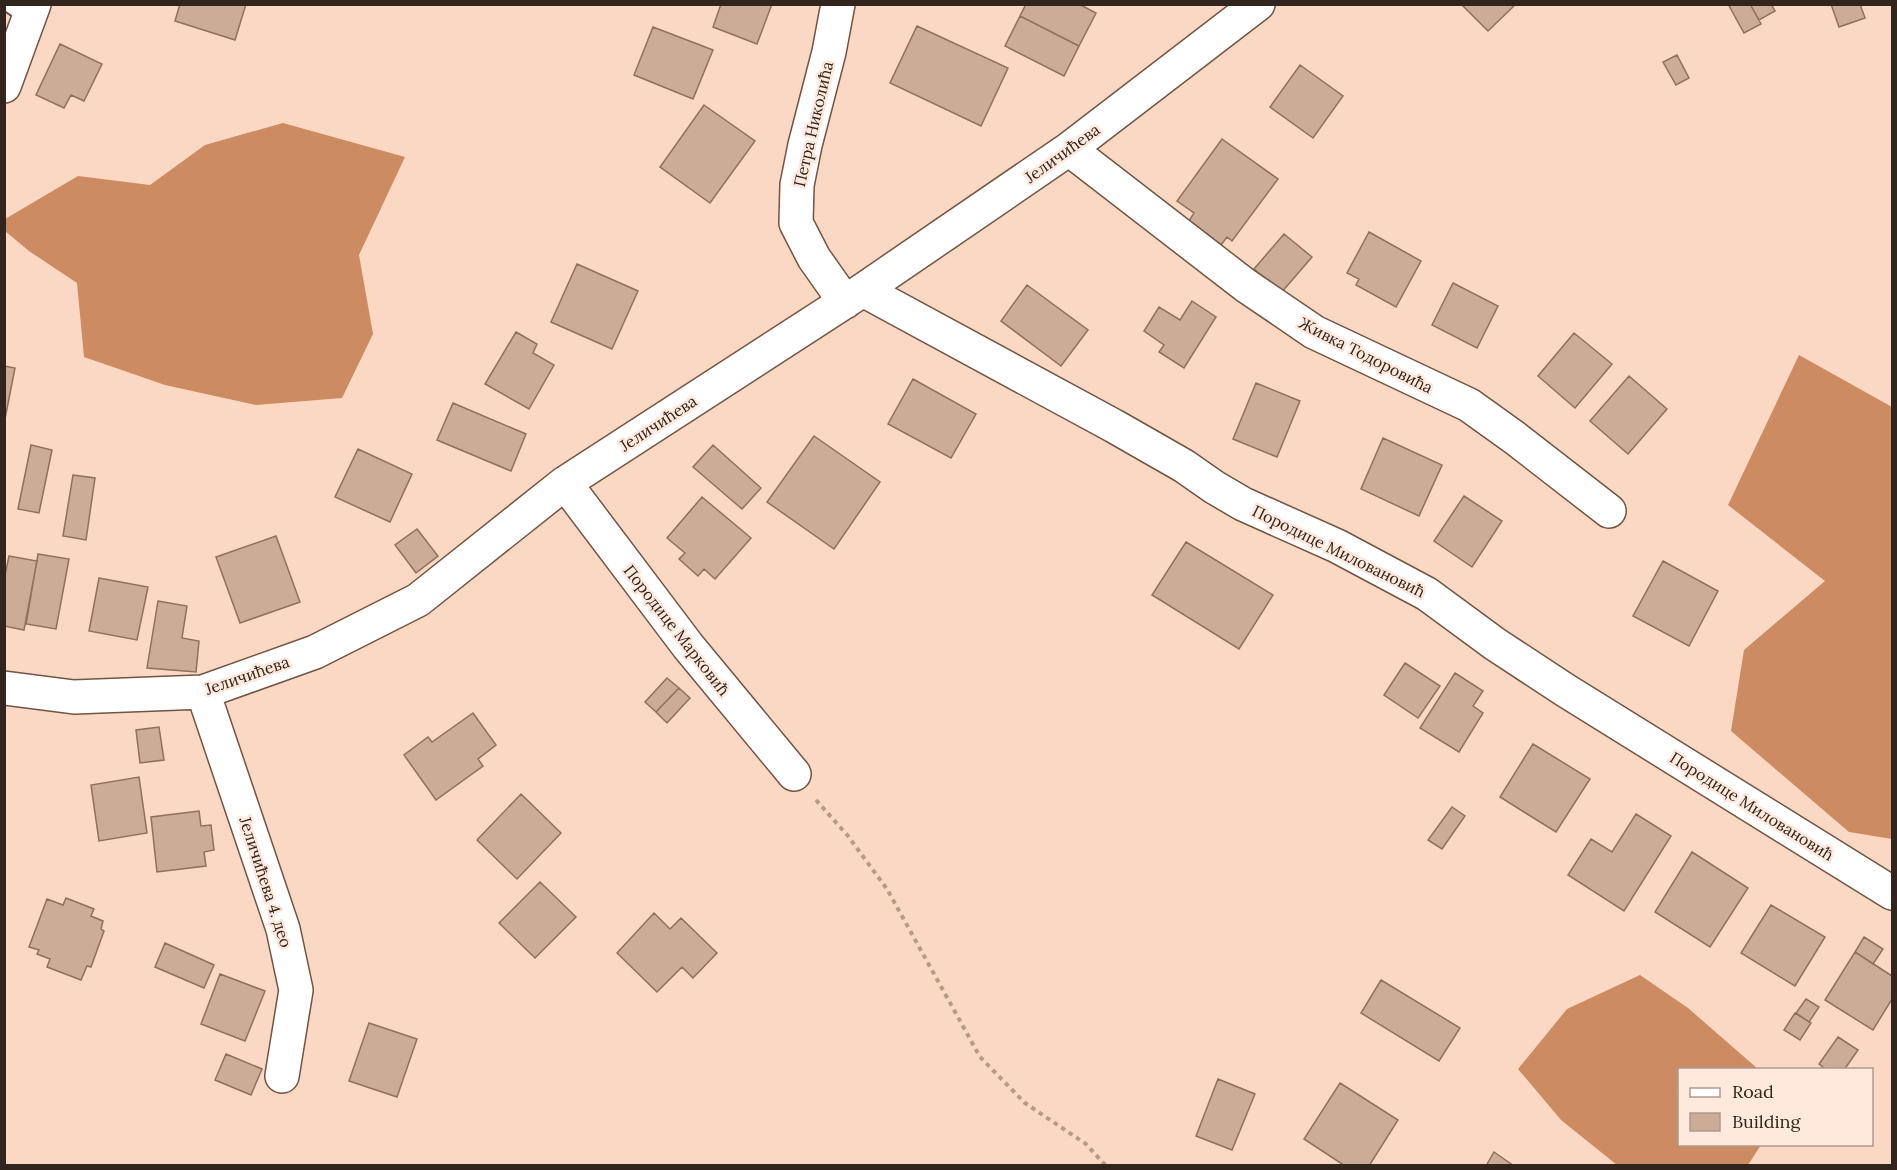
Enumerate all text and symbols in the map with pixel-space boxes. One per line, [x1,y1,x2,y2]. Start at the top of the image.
street label: Петра Николића [789,59,837,189]
street label: Јеличићева [1020,119,1103,188]
street label: Живка Тодоровића [1296,313,1436,397]
street label: Јеличићева [615,391,700,456]
street label: Породице Миловановић [1249,500,1429,602]
street label: Породице Марковић [620,561,735,700]
street label: Јеличићева [201,651,292,699]
street label: Породице Миловановић [1666,747,1838,865]
street label: Јеличићева 4. део [235,813,297,950]
legend [1678,1068,1873,1146]
text: Road [1732,1080,1774,1103]
text: Building [1732,1110,1802,1133]

